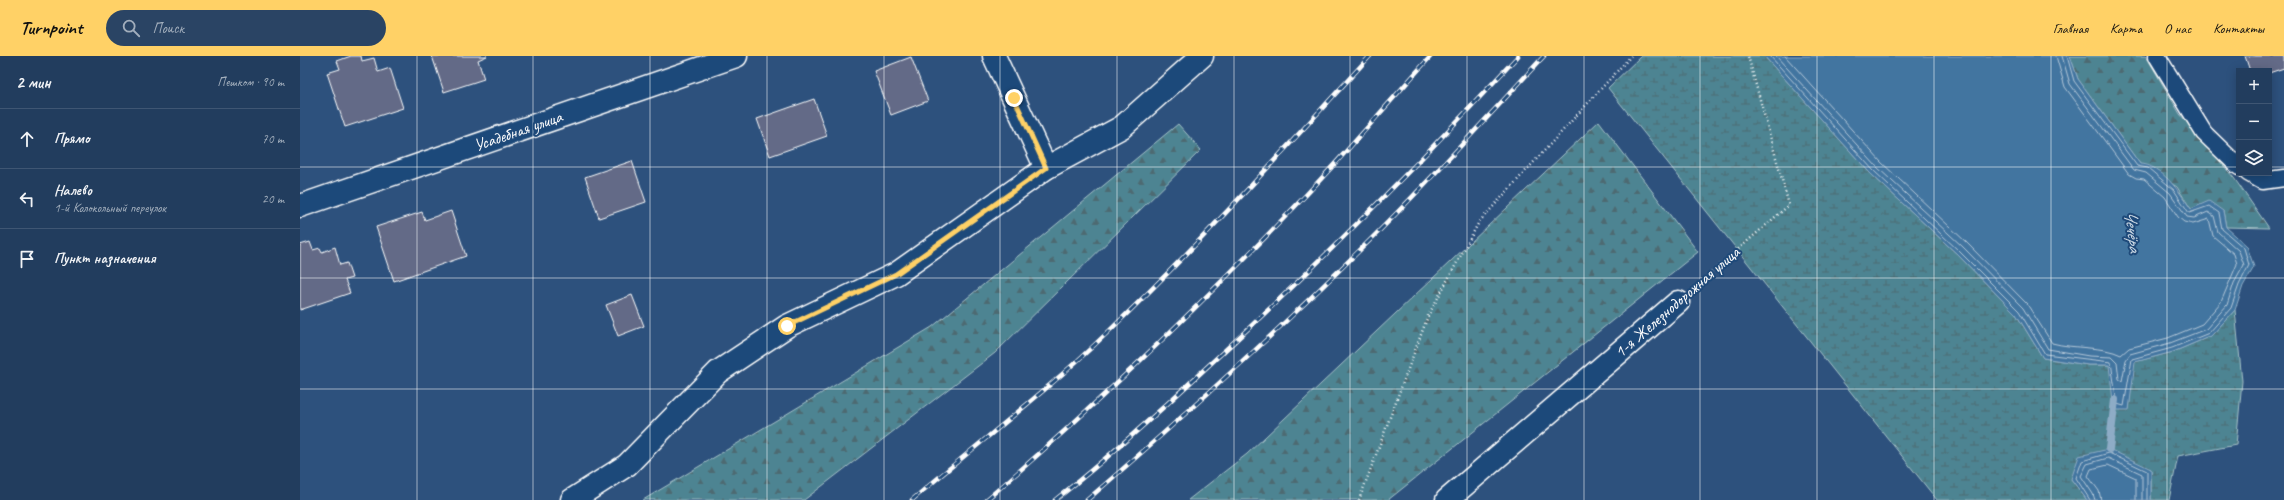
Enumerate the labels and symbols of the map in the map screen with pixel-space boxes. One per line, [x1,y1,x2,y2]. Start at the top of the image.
route end [1005,89,1023,107]
street label: Усадебная улица [471,106,567,156]
water label: Чечёра [2120,209,2147,255]
street label: 1-я Железнодорожная улица [1610,241,1746,363]
route start [778,317,796,335]

